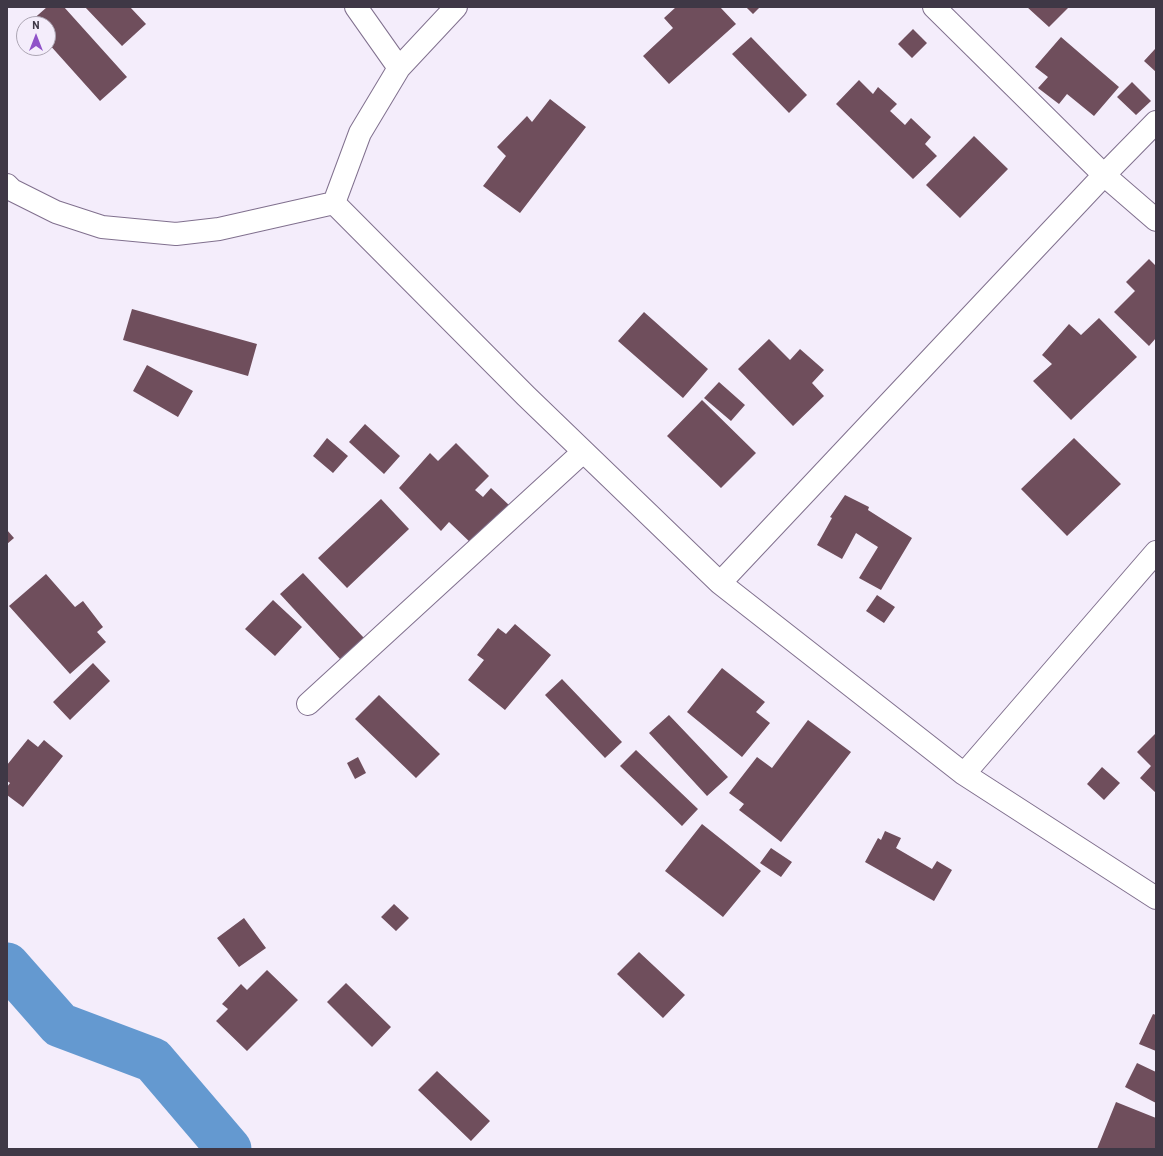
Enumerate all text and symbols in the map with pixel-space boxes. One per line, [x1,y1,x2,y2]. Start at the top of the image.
north arrow [16,16,56,56]
text: N [32,18,40,31]

